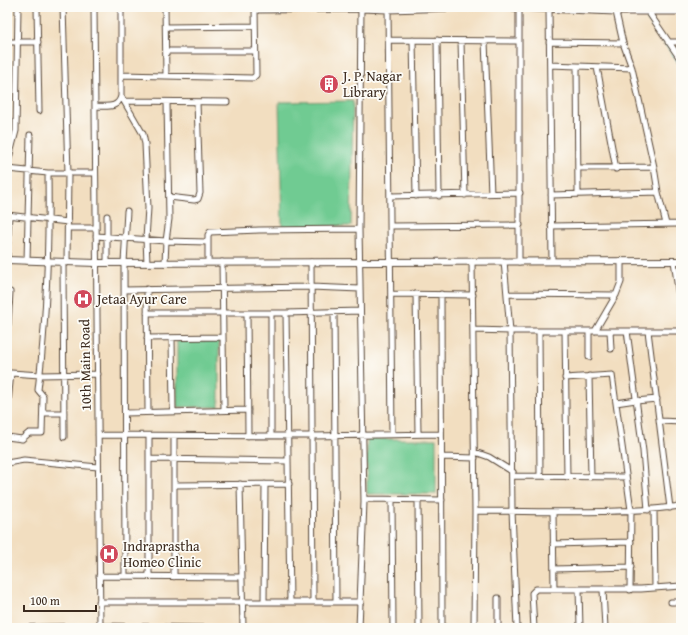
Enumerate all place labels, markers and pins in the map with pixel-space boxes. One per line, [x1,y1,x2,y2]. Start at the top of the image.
place label: J. P. Nagar Library [341,66,402,102]
building icon: J. P. Nagar Library [318,73,340,95]
hospital icon: Jetaa Ayur Care [72,288,94,310]
place label: Jetaa Ayur Care [95,289,187,309]
place label: Indraprastha Homeo Clinic [123,536,201,572]
hospital icon: Indraprastha Homeo Clinic [98,543,120,565]

